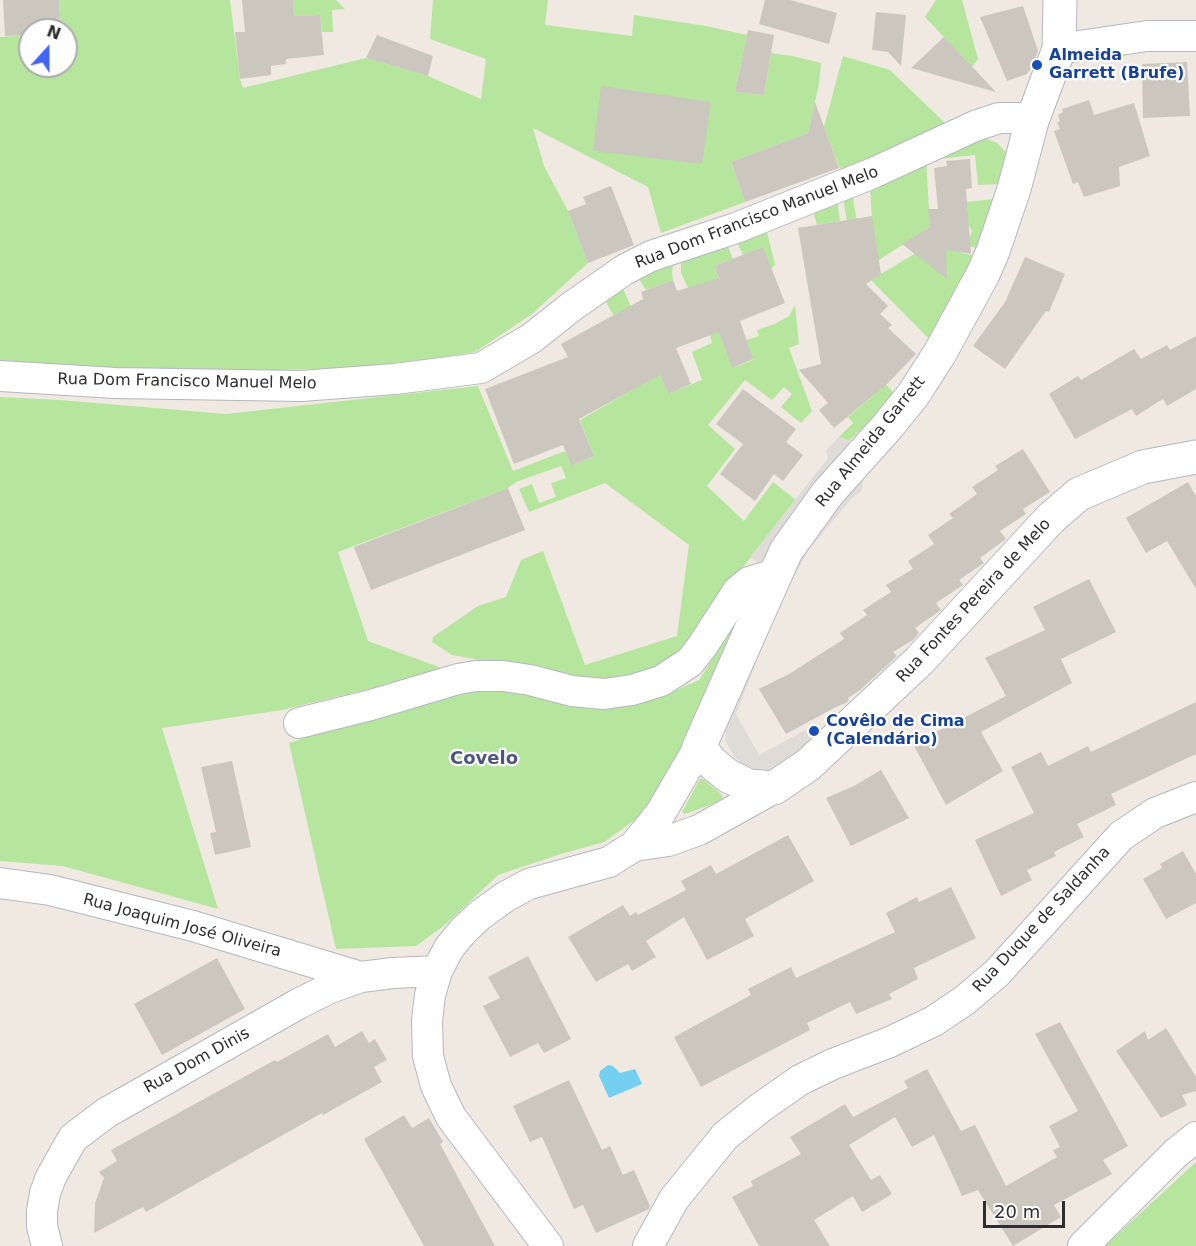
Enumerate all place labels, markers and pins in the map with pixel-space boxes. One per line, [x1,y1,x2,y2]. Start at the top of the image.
place label: Almeida Garrett (Brufe) [1049,46,1184,84]
marker: Almeida Garrett (Brufe) [1030,58,1044,72]
place label: Covêlo de Cima (Calendário) [826,712,965,750]
marker: Covêlo de Cima (Calendário) [807,724,821,738]

